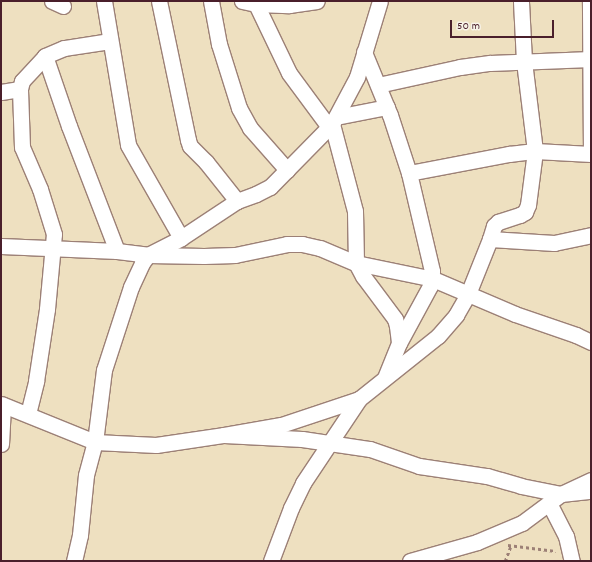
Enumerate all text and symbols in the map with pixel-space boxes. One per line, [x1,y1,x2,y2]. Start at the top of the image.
scale bar [452,12,556,38]
text: 50 m [457,18,480,35]

